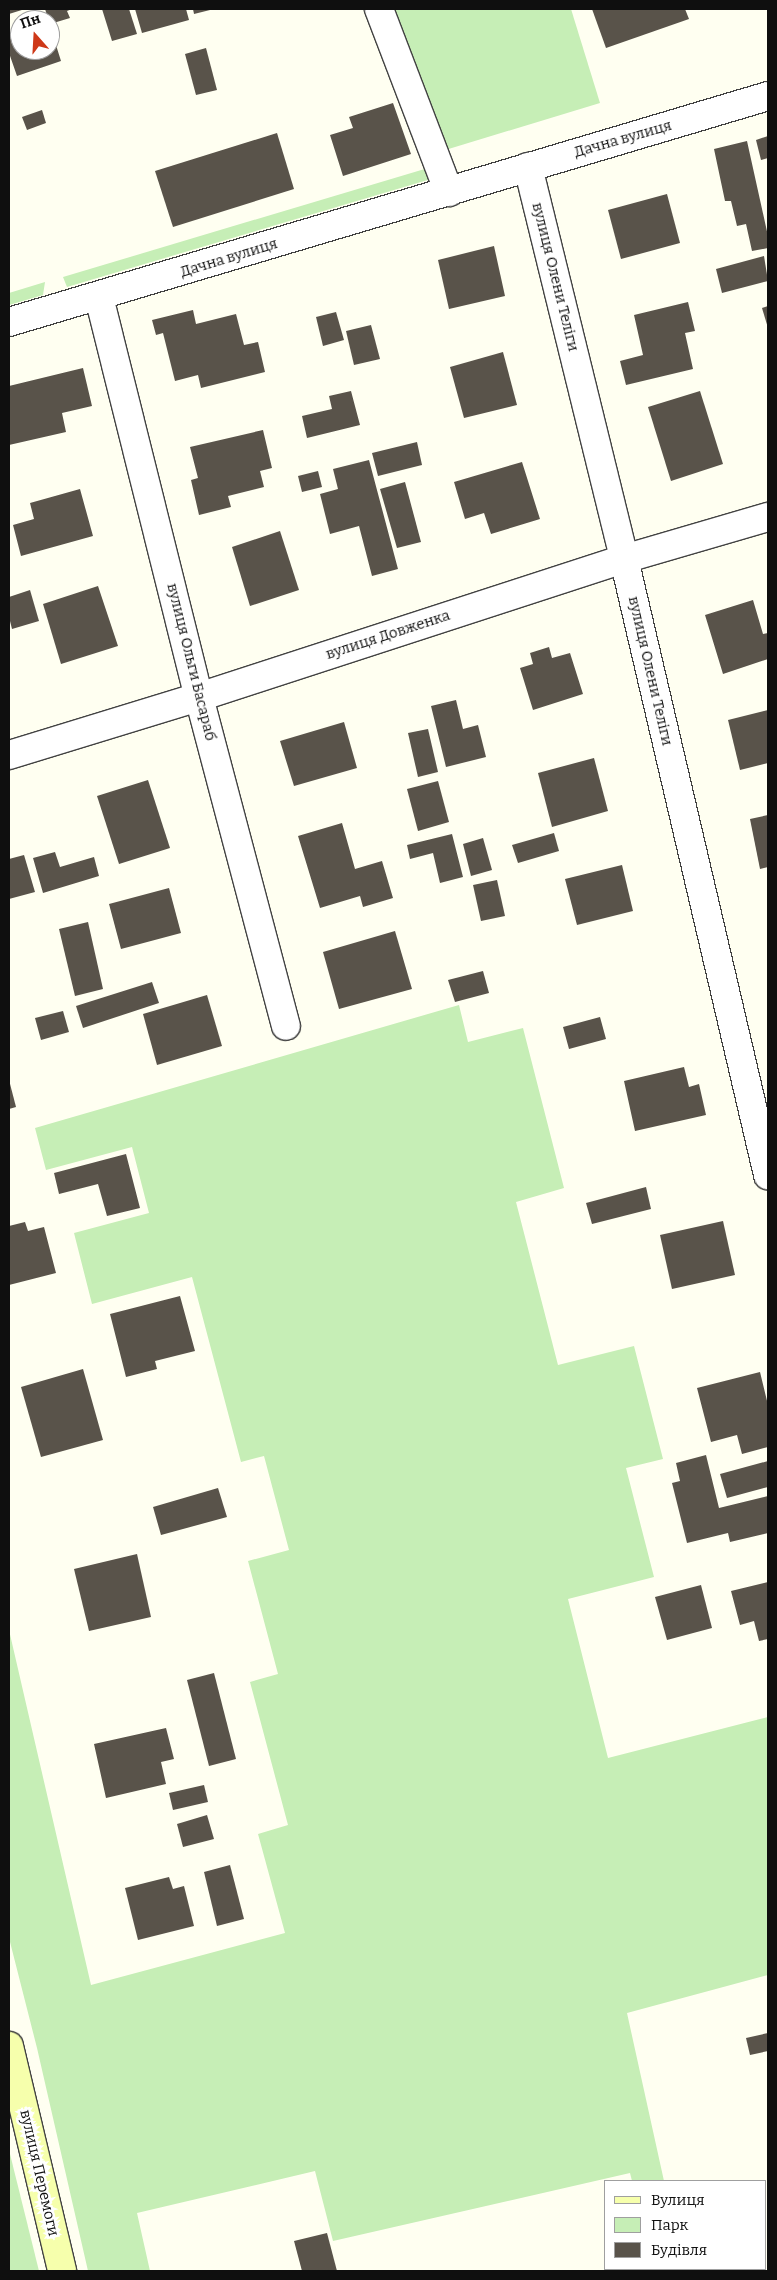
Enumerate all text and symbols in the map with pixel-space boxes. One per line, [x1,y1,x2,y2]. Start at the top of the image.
north arrow [10,10,60,60]
text: Пн [18,10,43,33]
street label: Дачна вулиця [572,116,674,162]
street label: вулиця Олени Теліги [528,201,582,353]
street label: Дачна вулиця [178,235,280,281]
street label: вулиця Ольги Басараб [163,581,219,743]
street label: вулиця Олени Теліги [624,595,676,747]
street label: вулиця Довженка [324,606,452,664]
street label: вулиця Перемоги [16,2108,62,2238]
legend [604,2180,767,2270]
text: Вулиця [651,2191,705,2209]
text: Парк [651,2216,688,2234]
text: Будівля [651,2241,707,2259]

